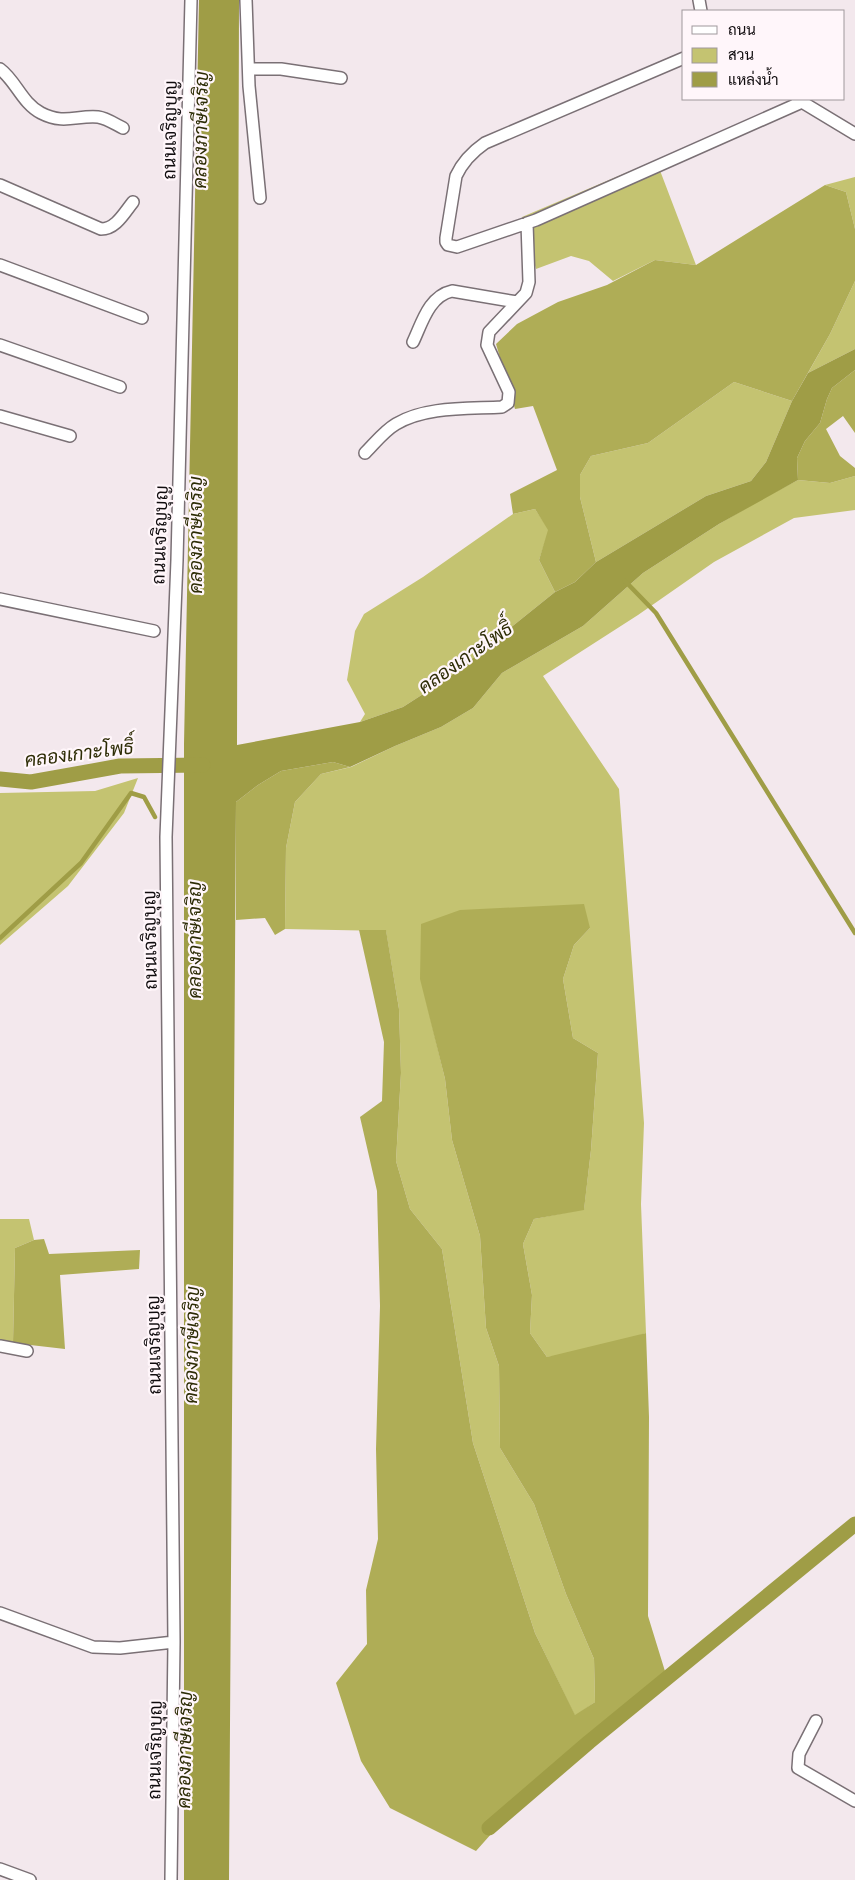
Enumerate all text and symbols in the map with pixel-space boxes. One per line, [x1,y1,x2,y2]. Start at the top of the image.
legend [682,10,845,100]
text: ถนน [728,21,756,38]
text: สวน [728,46,754,63]
text: แหล่งน้ำ [728,67,779,88]
water label: คลองภาษีเจริญ [187,71,213,189]
street label: ถนนเจริญบุญ [158,80,183,180]
water label: คลองภาษีเจริญ [183,476,207,594]
street label: ถนนเจริญบุญ [147,485,174,585]
water label: คลองเกาะโพธิ์ [410,608,519,697]
water label: คลองเกาะโพธิ์ [22,728,139,771]
water label: คลองภาษีเจริญ [182,881,206,999]
street label: ถนนเจริญบุญ [138,890,163,990]
water label: คลองภาษีเจริญ [178,1286,204,1404]
street label: ถนนเจริญบุญ [142,1295,167,1395]
water label: คลองภาษีเจริญ [171,1691,197,1809]
street label: ถนนเจริญบุญ [143,1700,168,1800]

